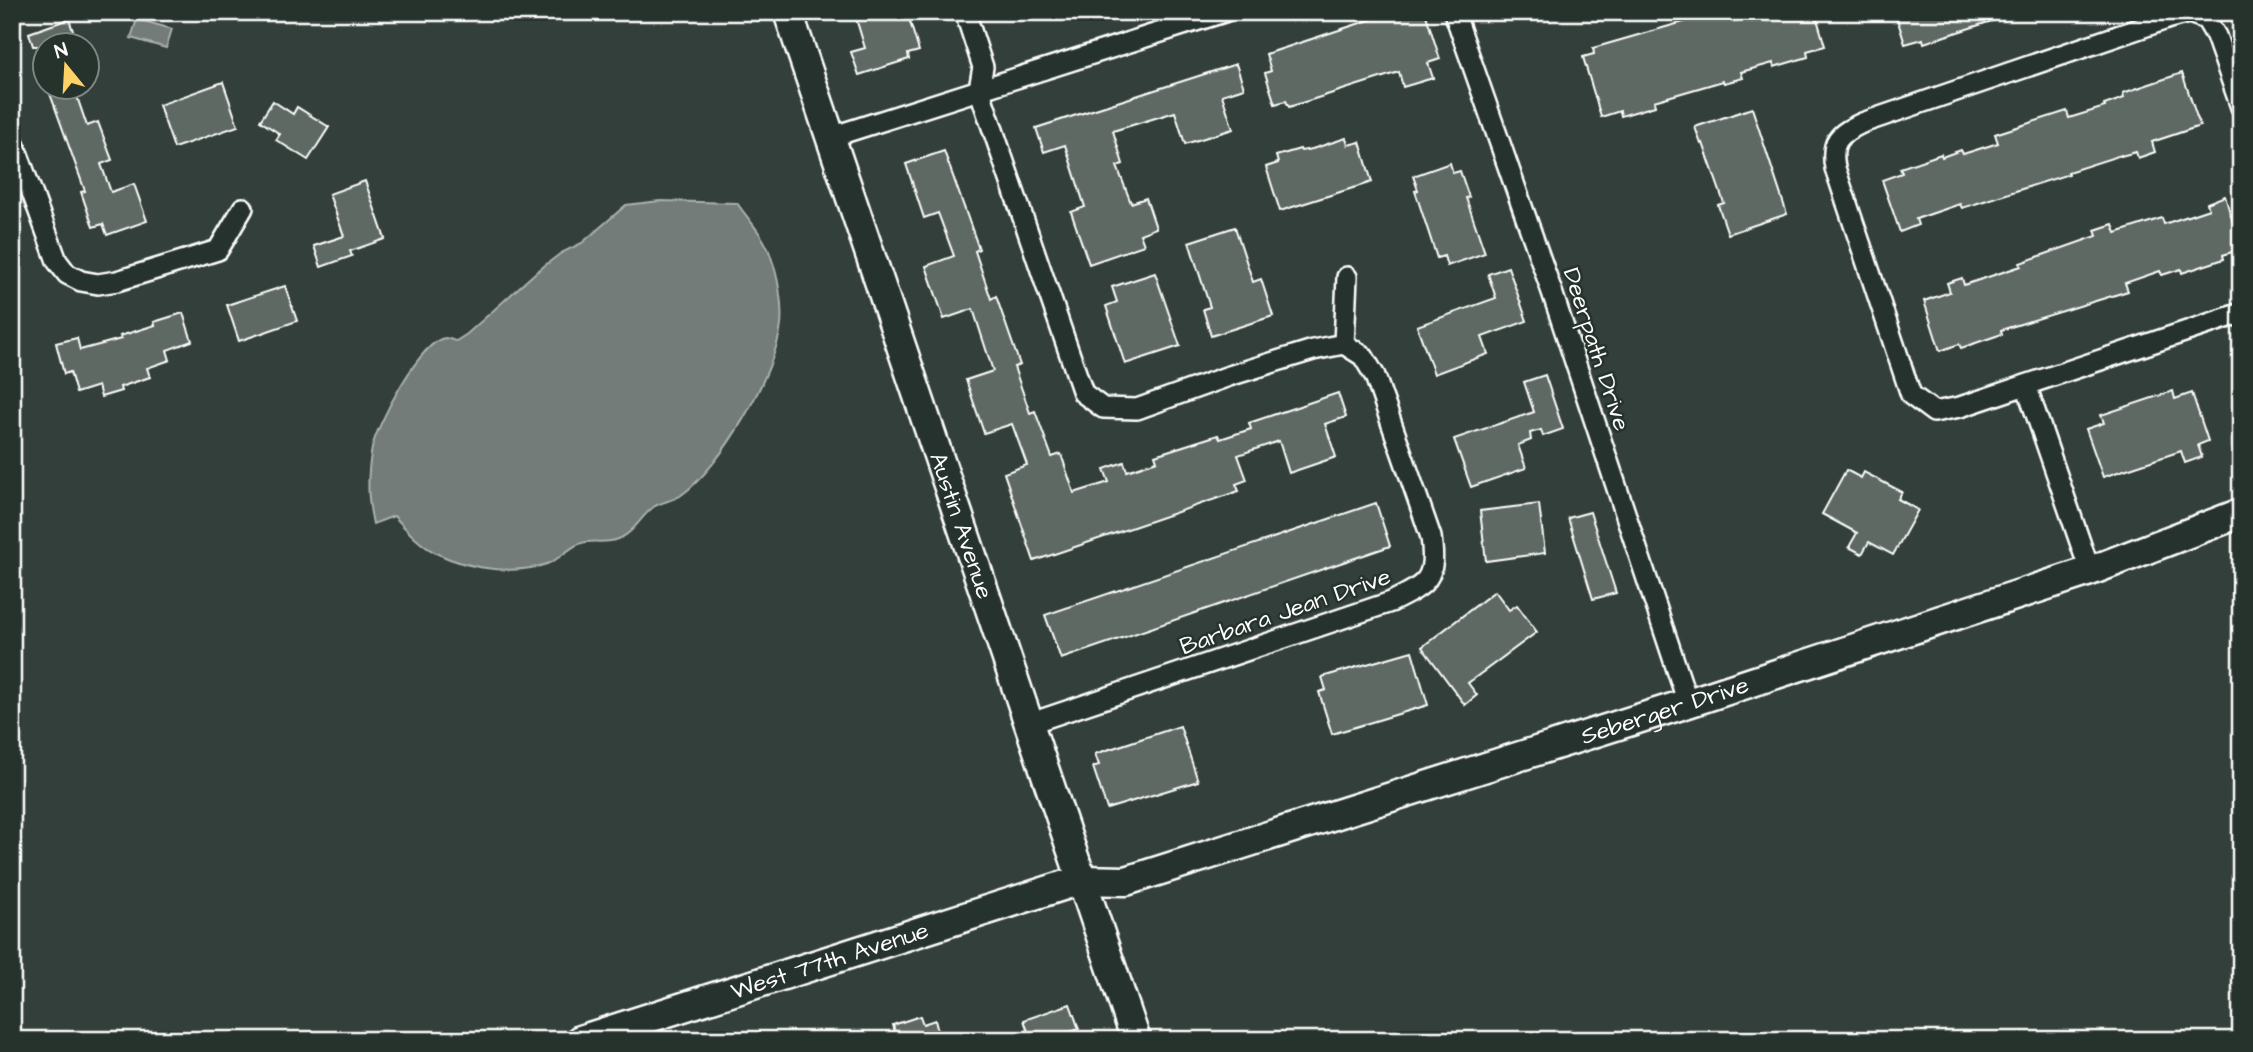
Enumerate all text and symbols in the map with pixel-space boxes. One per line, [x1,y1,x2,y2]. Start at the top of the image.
north arrow [32,32,102,102]
text: N [51,37,71,66]
street label: Deerpath Drive [1554,263,1638,435]
street label: Austin Avenue [920,448,1001,603]
street label: Barbara Jean Drive [1175,560,1395,664]
street label: Seberger Drive [1577,668,1753,754]
street label: West 77th Avenue [727,914,933,1009]

